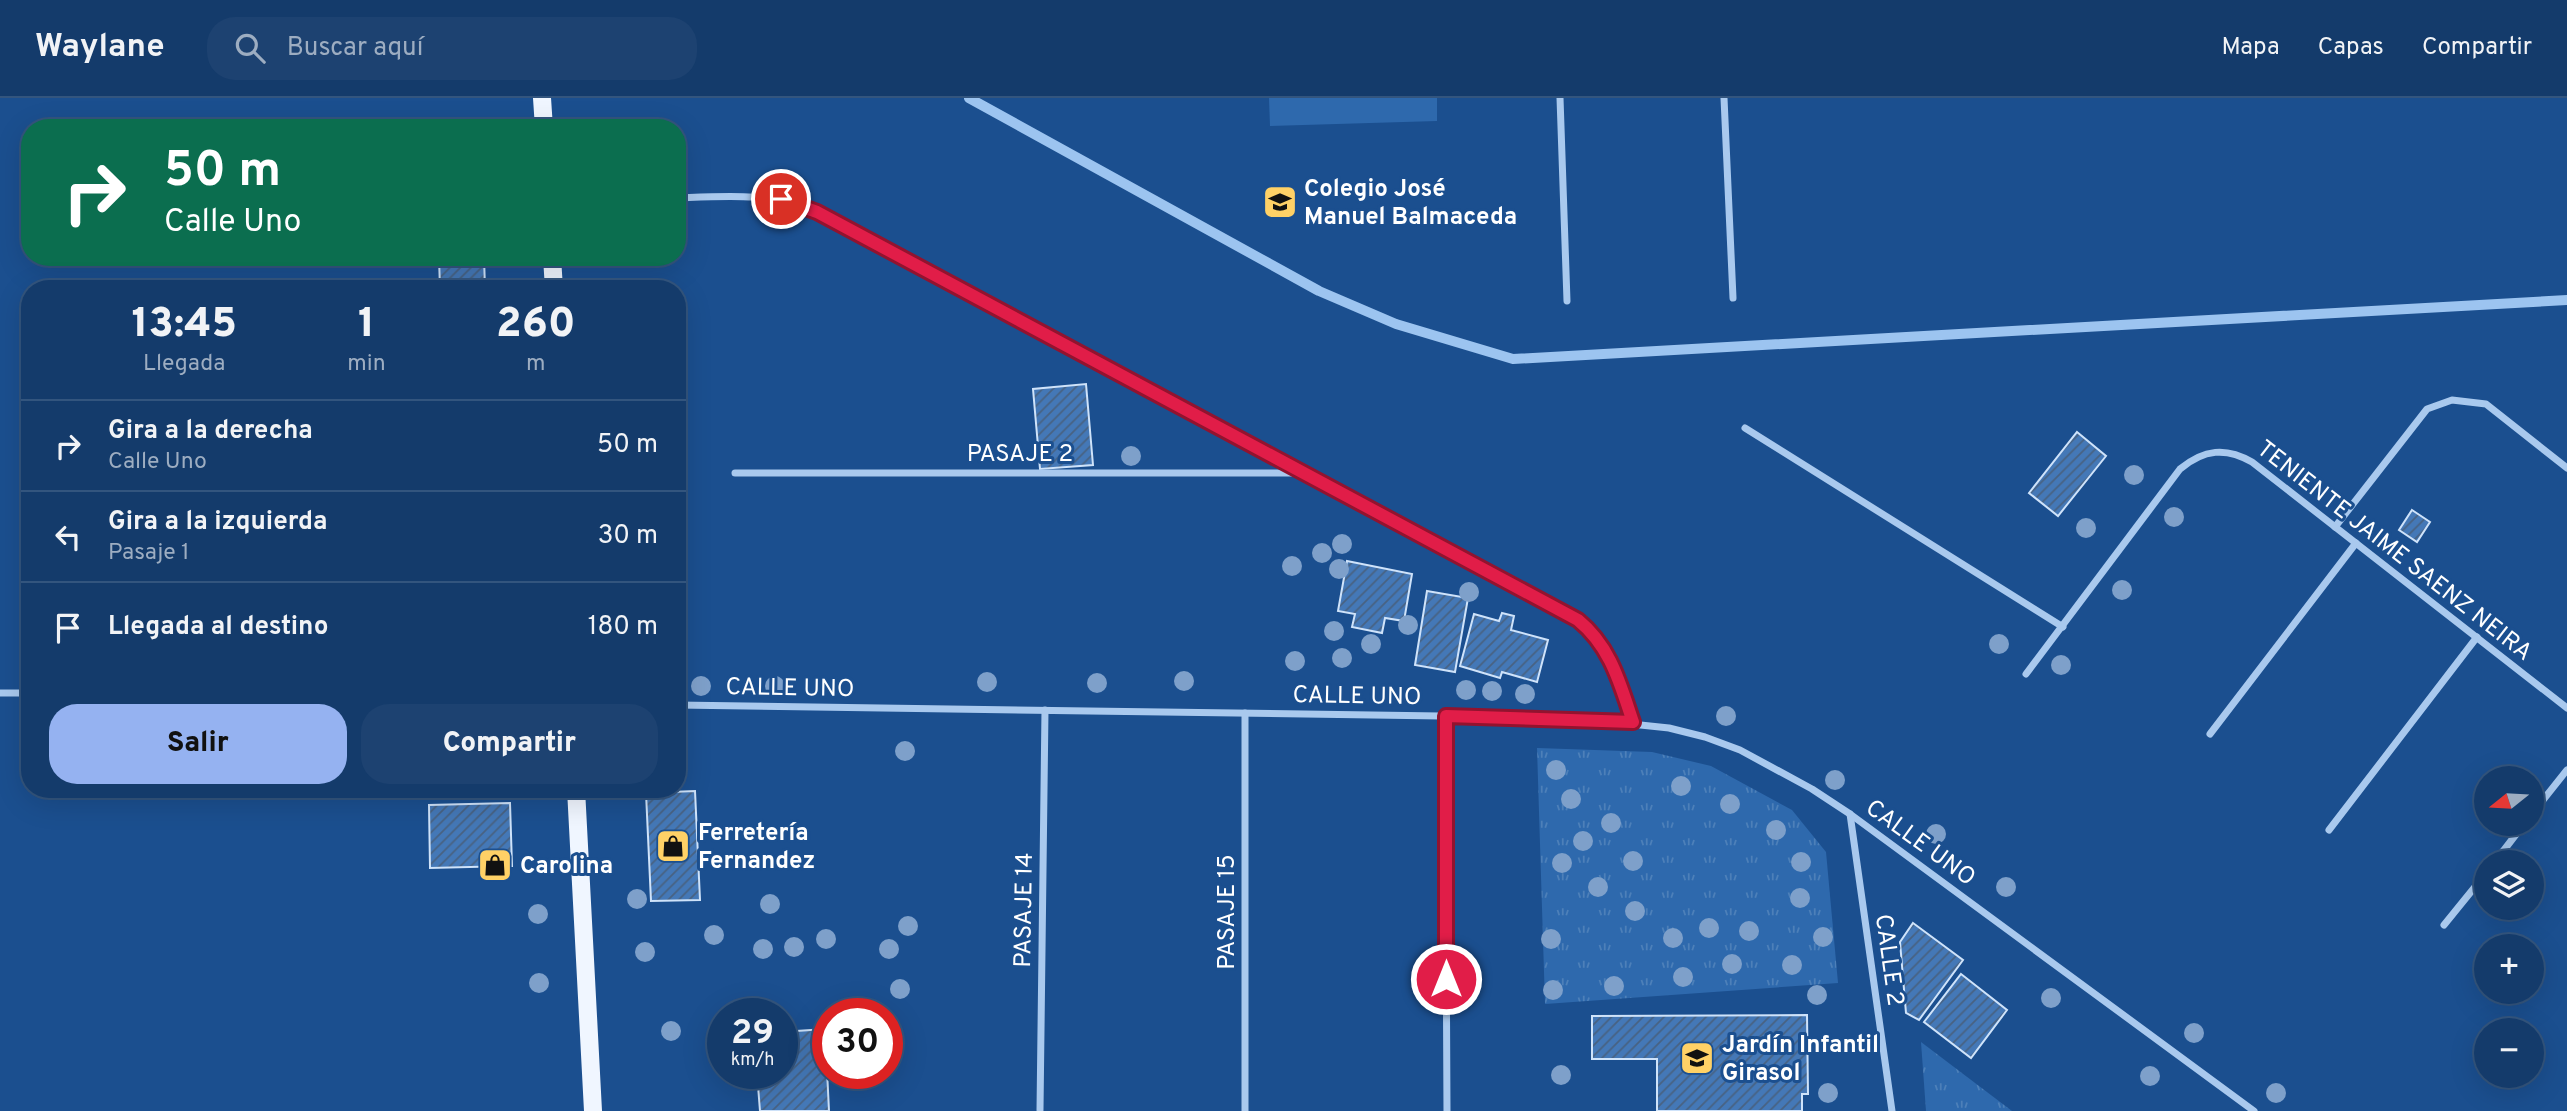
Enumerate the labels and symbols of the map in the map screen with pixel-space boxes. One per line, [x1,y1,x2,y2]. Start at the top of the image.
pin [751,169,811,229]
place label: Colegio José Manuel Balmaceda [1304,175,1517,233]
school or university icon: Colegio José Manuel Balmaceda [1261,183,1299,221]
street label: TENIENTE JAIME SAENZ NEIRA [2250,435,2538,668]
street label: PASAJE 2 [967,440,1073,470]
street label: CALLE UNO [725,673,855,705]
street label: CALLE UNO [1292,681,1422,713]
north arrow [2474,766,2544,836]
street label: CALLE UNO [1859,794,1981,894]
place label: Ferretería Fernandez [698,819,815,877]
shop icon: Ferretería Fernandez [654,827,692,865]
shop icon: Carolina [476,846,514,884]
place label: Carolina [520,852,613,882]
street label: PASAJE 14 [1009,852,1041,968]
street label: PASAJE 15 [1213,854,1243,970]
street label: CALLE 2 [1867,912,1909,1008]
position arrow [1409,942,1483,1016]
speed limit sign: 30 [812,998,903,1089]
place label: Jardín Infantil Girasol [1722,1031,1879,1089]
school or university icon: Jardín Infantil Girasol [1678,1039,1716,1077]

